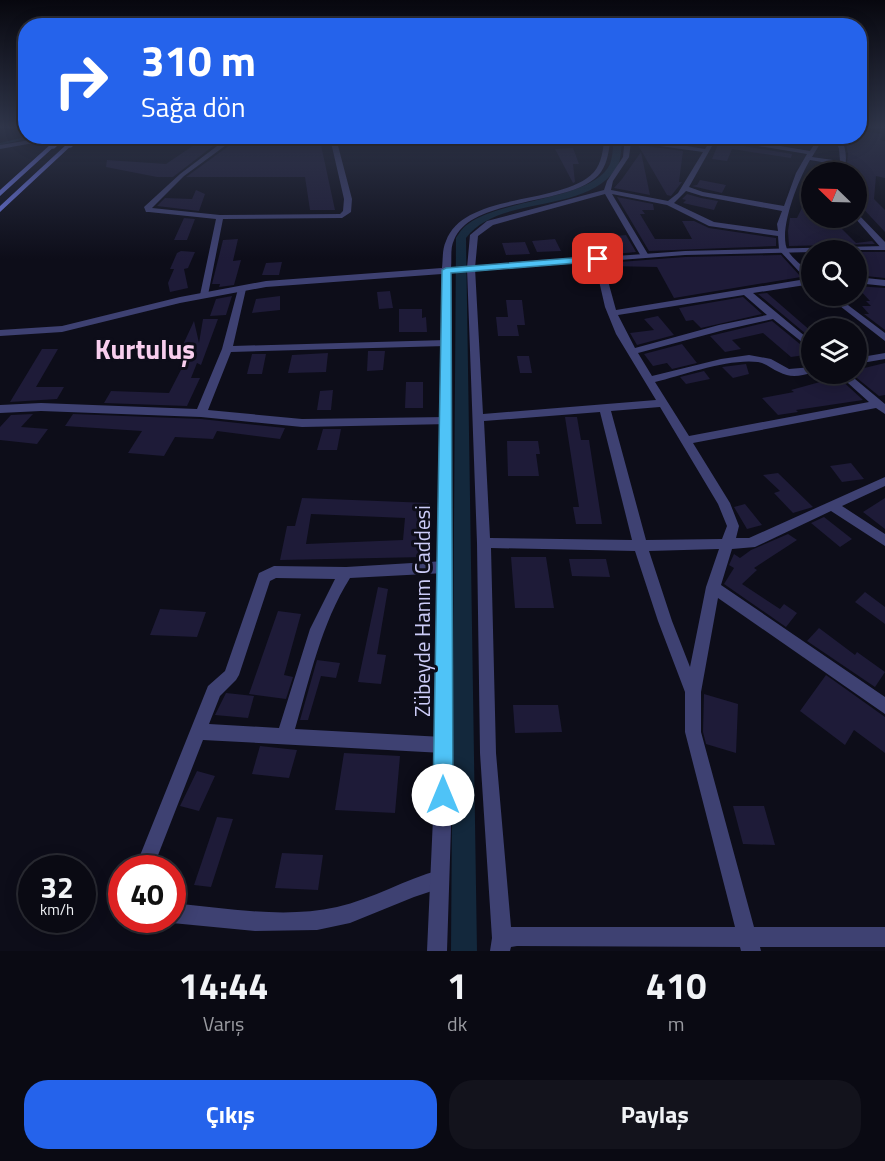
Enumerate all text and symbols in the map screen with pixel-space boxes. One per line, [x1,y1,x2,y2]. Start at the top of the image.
text: 310 m [141,28,256,92]
icon: right [42,42,120,120]
text: Sağa dön [141,86,246,127]
north arrow [801,162,867,228]
map controls [801,162,867,384]
pin [572,233,623,284]
button: search [801,240,867,306]
icon: arrive [581,242,614,275]
button: layers [801,318,867,384]
district label: Kurtuluş [95,328,195,369]
street label: Zübeyde Hanım Caddesi [406,505,438,717]
position arrow [411,763,475,827]
speed limit sign: 40 [108,855,186,933]
text: 32 [40,864,74,910]
text: km/h [40,898,74,921]
text: 14:44 [179,958,268,1013]
text: 1 [447,958,467,1013]
text: 410 [646,958,706,1013]
text: Varış [203,1008,244,1039]
text: dk [447,1008,467,1039]
text: m [668,1008,684,1039]
button: Çıkış [24,1080,437,1149]
button: Paylaş [449,1080,861,1149]

